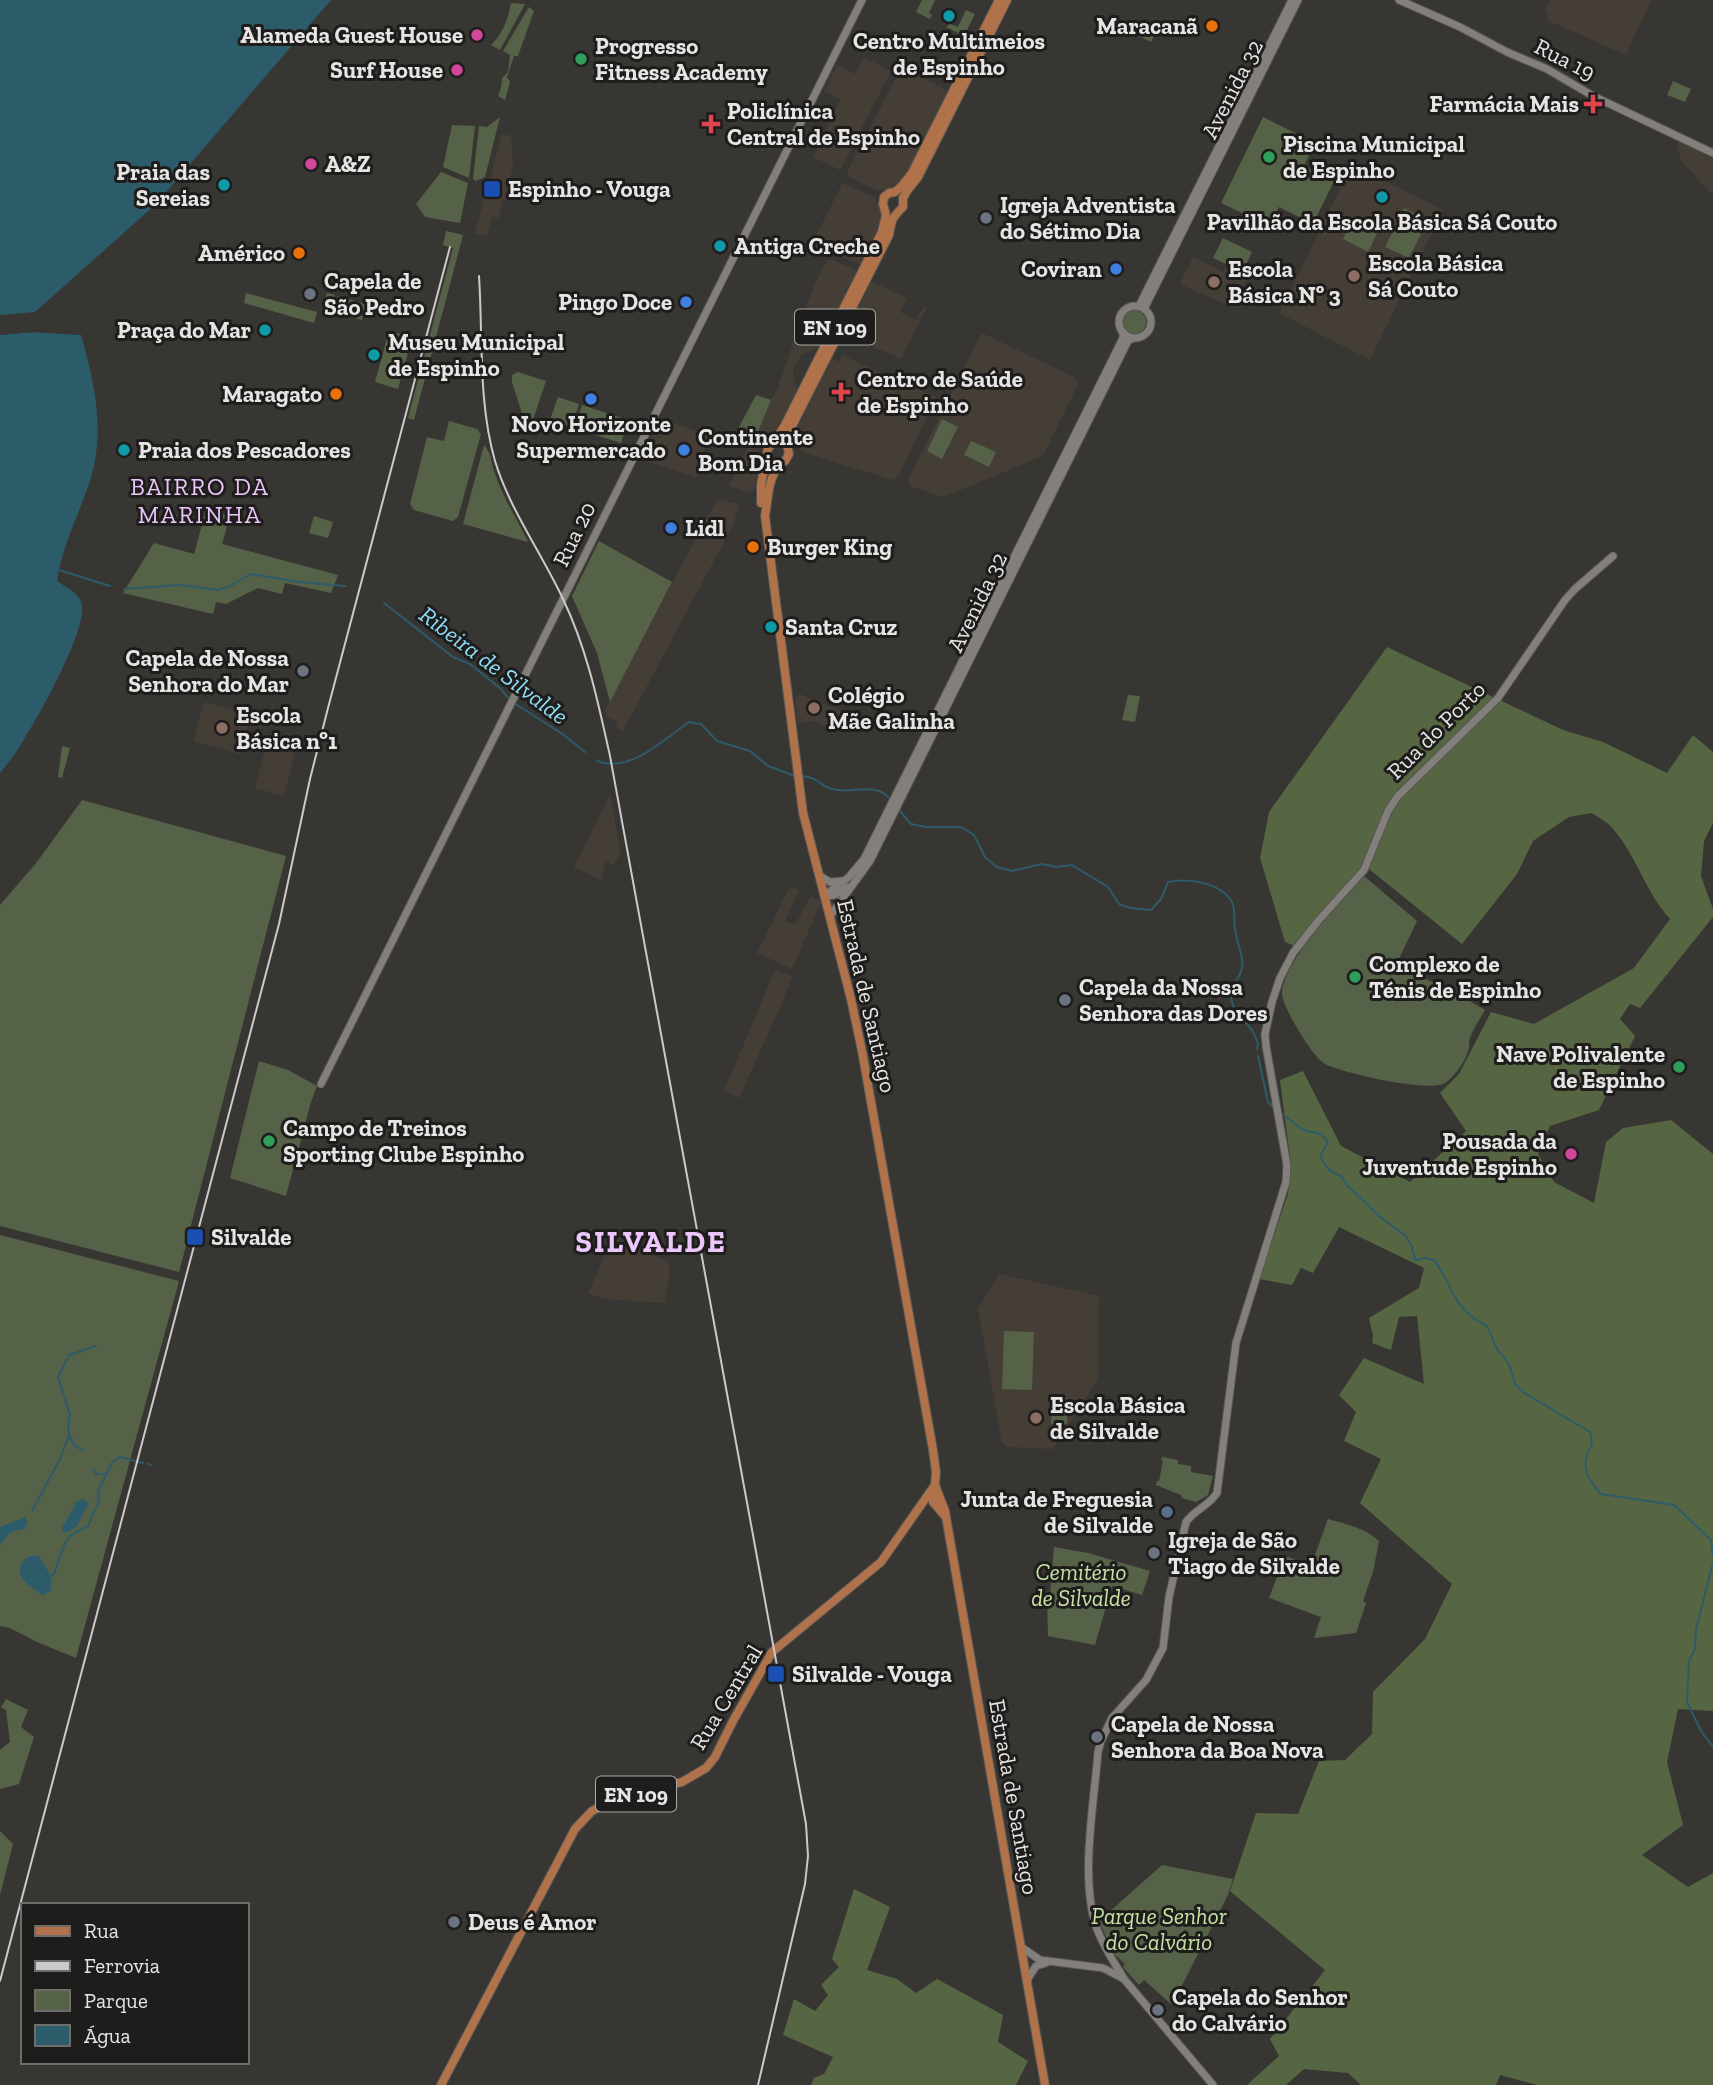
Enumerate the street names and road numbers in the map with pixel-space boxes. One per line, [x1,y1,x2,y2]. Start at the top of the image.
street label: Rua 19 [1530,32,1600,86]
street label: Avenida 32 [1195,35,1269,143]
road number: EN 109 [795,310,875,344]
street label: Rua 20 [546,497,602,571]
street label: Avenida 32 [941,547,1013,657]
street label: Rua do Porto [1381,675,1491,785]
street label: Estrada de Santiago [831,897,903,1095]
street label: Rua Central [684,1639,768,1755]
street label: Estrada de Santiago [983,1697,1045,1897]
road number: EN 109 [596,1776,676,1812]

